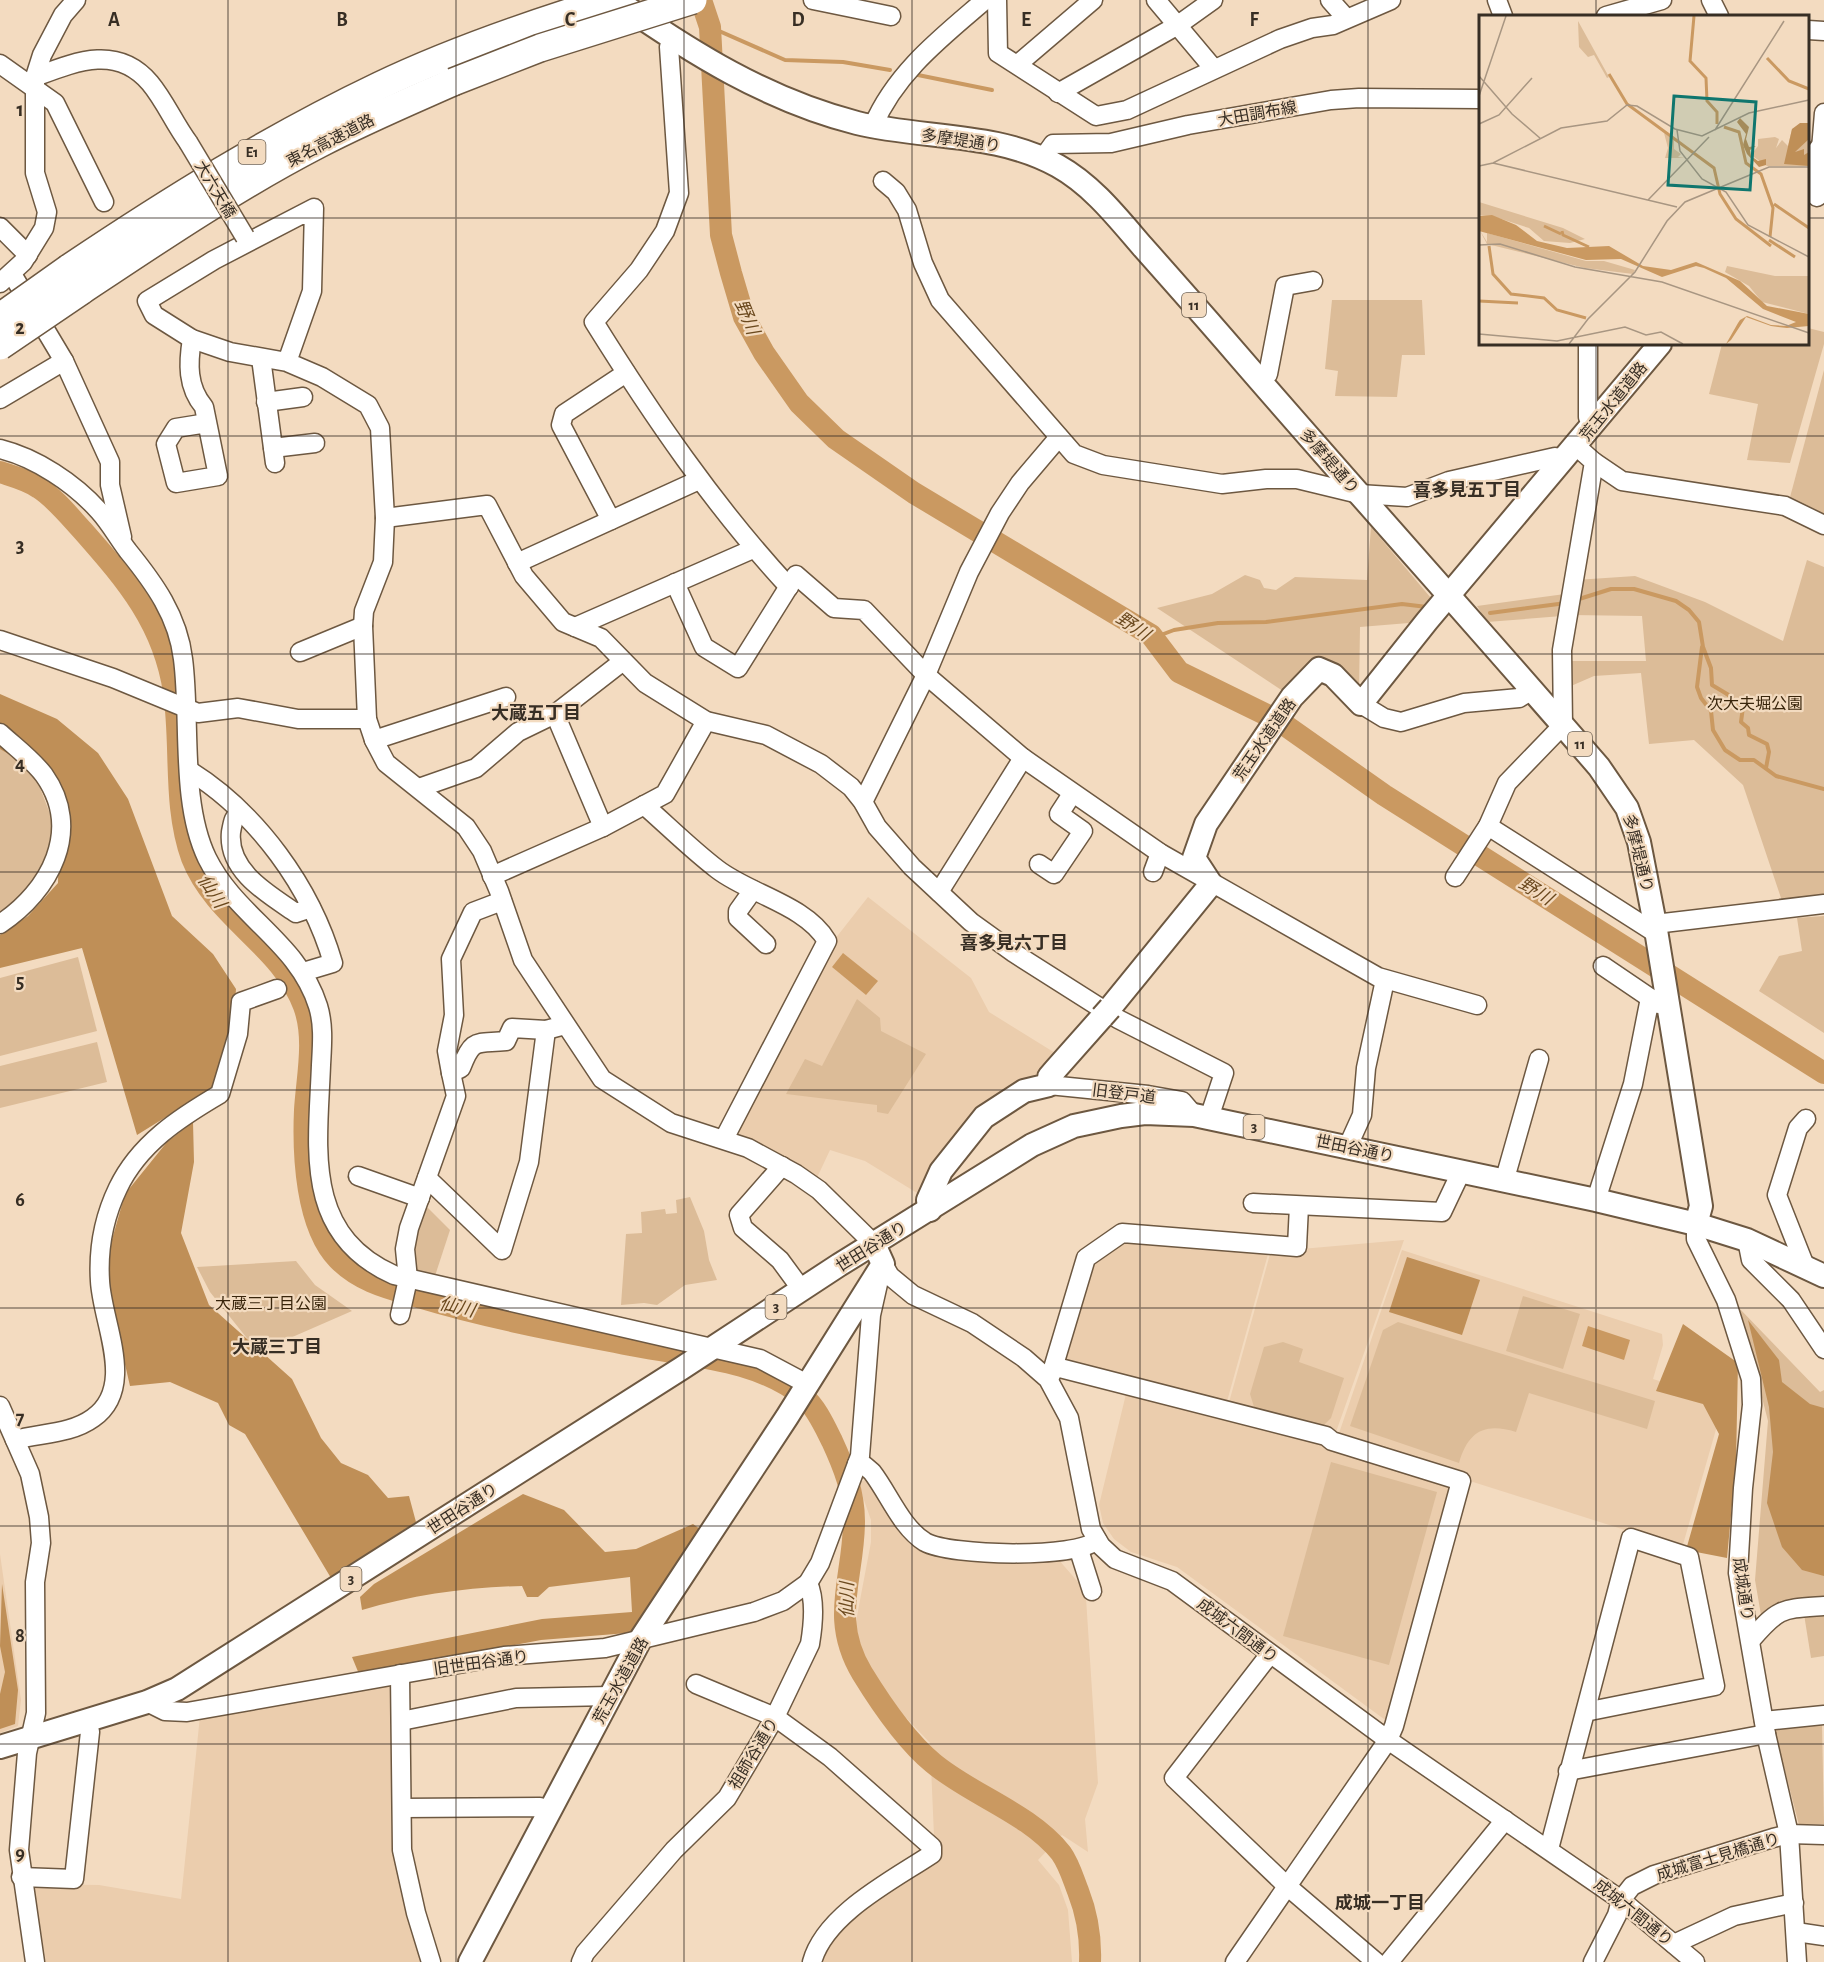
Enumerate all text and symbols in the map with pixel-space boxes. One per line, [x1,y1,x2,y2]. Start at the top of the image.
text: A [108,10,120,30]
text: B [336,10,348,30]
text: C [565,10,576,30]
text: D [791,10,805,30]
text: E [1021,10,1031,30]
text: F [1249,10,1259,30]
inset map [1479,15,1809,345]
street label: 大田調布線 [1216,98,1298,129]
text: 1 [16,100,24,120]
street label: 東名高速道路 [284,111,377,170]
street label: 多摩堤通り [920,127,1002,154]
road number: E1 [238,140,266,164]
street label: 大六天橋 [192,157,239,221]
road number: 11 [1182,293,1206,317]
water label: 野川 [731,297,763,339]
text: 2 [15,318,25,338]
street label: 荒玉水道道路 [1577,359,1650,444]
street label: 多摩堤通り [1297,426,1362,497]
district label: 喜多見五丁目 [1413,480,1521,500]
text: 3 [16,536,24,556]
water label: 野川 [1112,608,1155,645]
street label: 荒玉水道道路 [1230,695,1299,783]
park label: 次大夫堀公園 [1707,695,1803,712]
district label: 大蔵五丁目 [491,704,581,723]
road number: 11 [1568,732,1592,756]
text: 4 [15,754,25,774]
street label: 多摩堤通り [1621,812,1656,894]
water label: 仙川 [194,870,231,913]
water label: 野川 [1515,874,1558,910]
district label: 喜多見六丁目 [960,933,1068,953]
text: 5 [16,972,24,992]
street label: 旧登戸道 [1091,1081,1157,1106]
road number: 3 [1244,1115,1264,1139]
street label: 世田谷通り [1314,1132,1396,1165]
text: 6 [15,1190,25,1210]
street label: 世田谷通り [833,1218,910,1275]
water label: 仙川 [437,1293,479,1321]
park label: 大蔵三丁目公園 [215,1295,327,1312]
road number: 3 [766,1295,786,1319]
district label: 大蔵三丁目 [232,1338,322,1357]
text: 7 [16,1408,25,1428]
street label: 世田谷通り [424,1480,500,1537]
street label: 成城通り [1731,1556,1756,1622]
road number: 3 [340,1567,362,1591]
water label: 仙川 [837,1580,857,1618]
street label: 成城六間通り [1194,1595,1281,1666]
text: 8 [15,1626,25,1646]
street label: 荒玉水道道路 [590,1634,651,1726]
street label: 旧世田谷通り [432,1647,530,1678]
street label: 祖師谷通り [726,1715,781,1792]
street label: 成城富士見橋通り [1654,1830,1782,1883]
text: 9 [15,1844,25,1864]
street label: 成城六間通り [1591,1876,1676,1949]
district label: 成城一丁目 [1335,1893,1425,1913]

